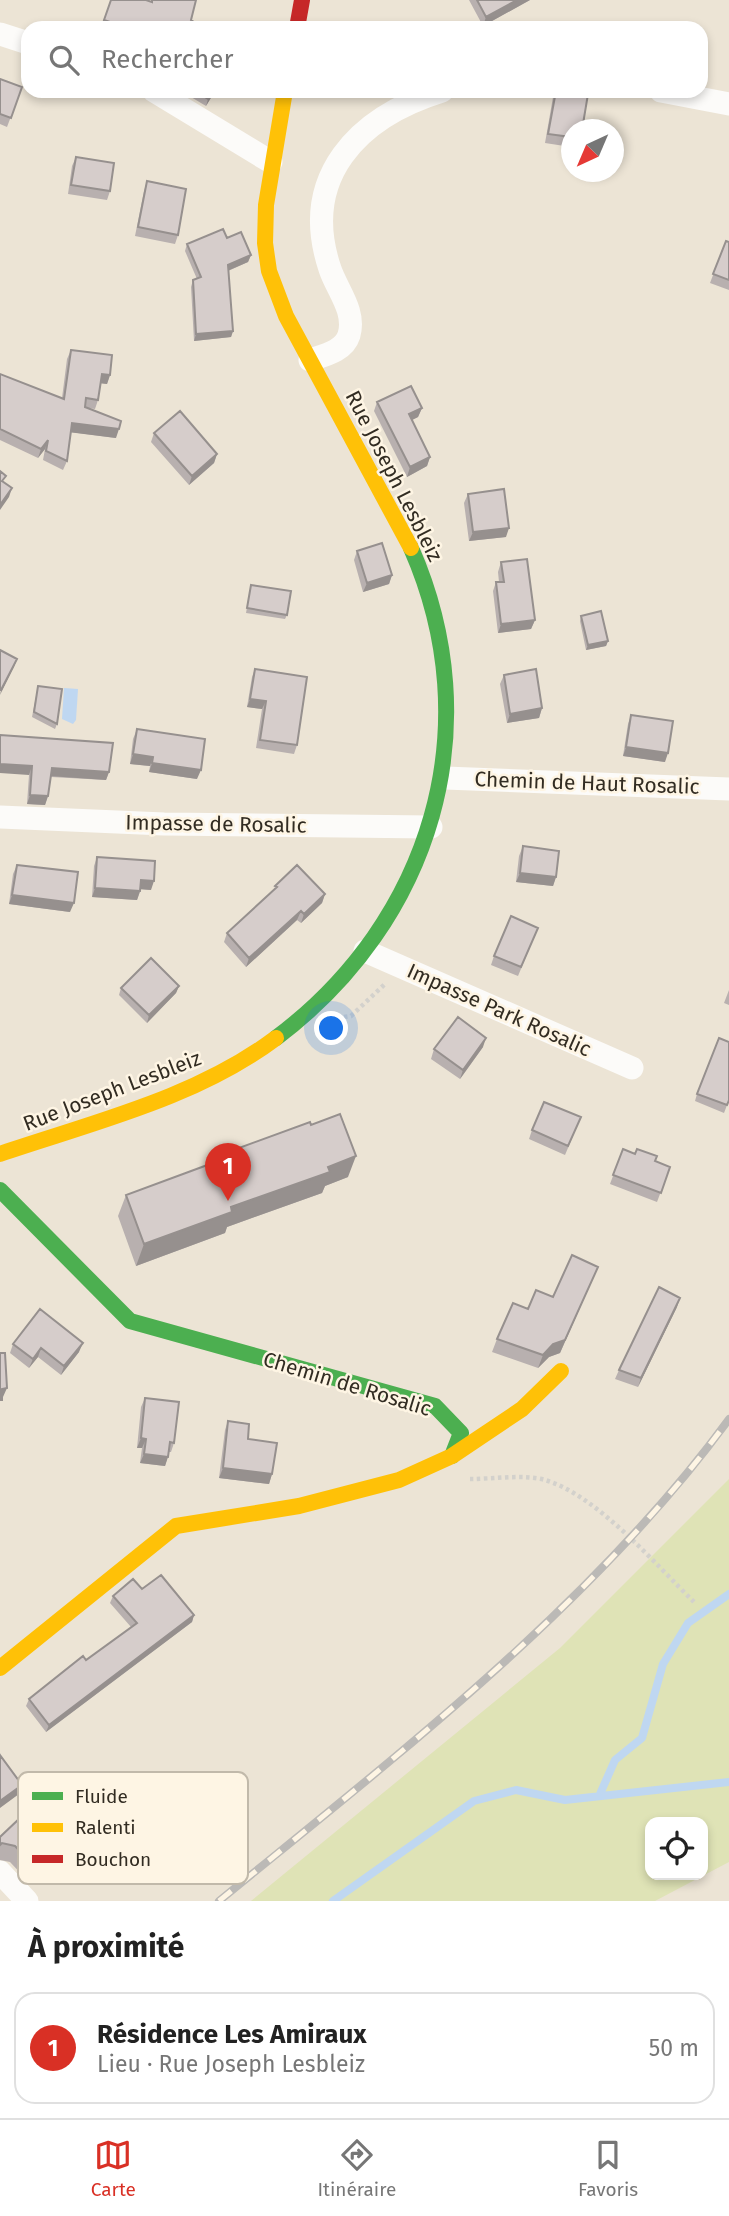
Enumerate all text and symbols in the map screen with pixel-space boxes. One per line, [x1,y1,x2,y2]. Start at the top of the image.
search box [21,21,708,98]
icon: search [45,41,83,79]
text: Rechercher [101,44,233,75]
north arrow [561,119,624,182]
street label: Rue Joseph Lesbleiz [340,386,448,566]
street label: Chemin de Haut Rosalic [474,766,700,800]
street label: Impasse de Rosalic [125,809,307,839]
street label: Impasse Park Rosalic [403,958,595,1062]
your location [314,1011,348,1045]
street label: Rue Joseph Lesbleiz [19,1045,205,1137]
pin: 1 [205,1143,251,1201]
street label: Chemin de Rosalic [260,1346,434,1422]
legend [18,1772,248,1884]
text: Fluide [75,1785,128,1808]
text: Ralenti [75,1816,136,1839]
map controls [645,1817,708,1880]
button: locate [645,1817,708,1880]
text: Bouchon [75,1848,151,1871]
text: À proximité [28,1929,184,1965]
text: Résidence Les Amiraux [97,2019,367,2050]
text: 1 [48,2034,58,2062]
text: 50 m [649,2034,699,2062]
text: Lieu · Rue Joseph Lesbleiz [97,2050,365,2078]
tab: Carte [91,2136,136,2201]
tab: Itinéraire [318,2136,396,2201]
tab: Favoris [578,2136,638,2201]

